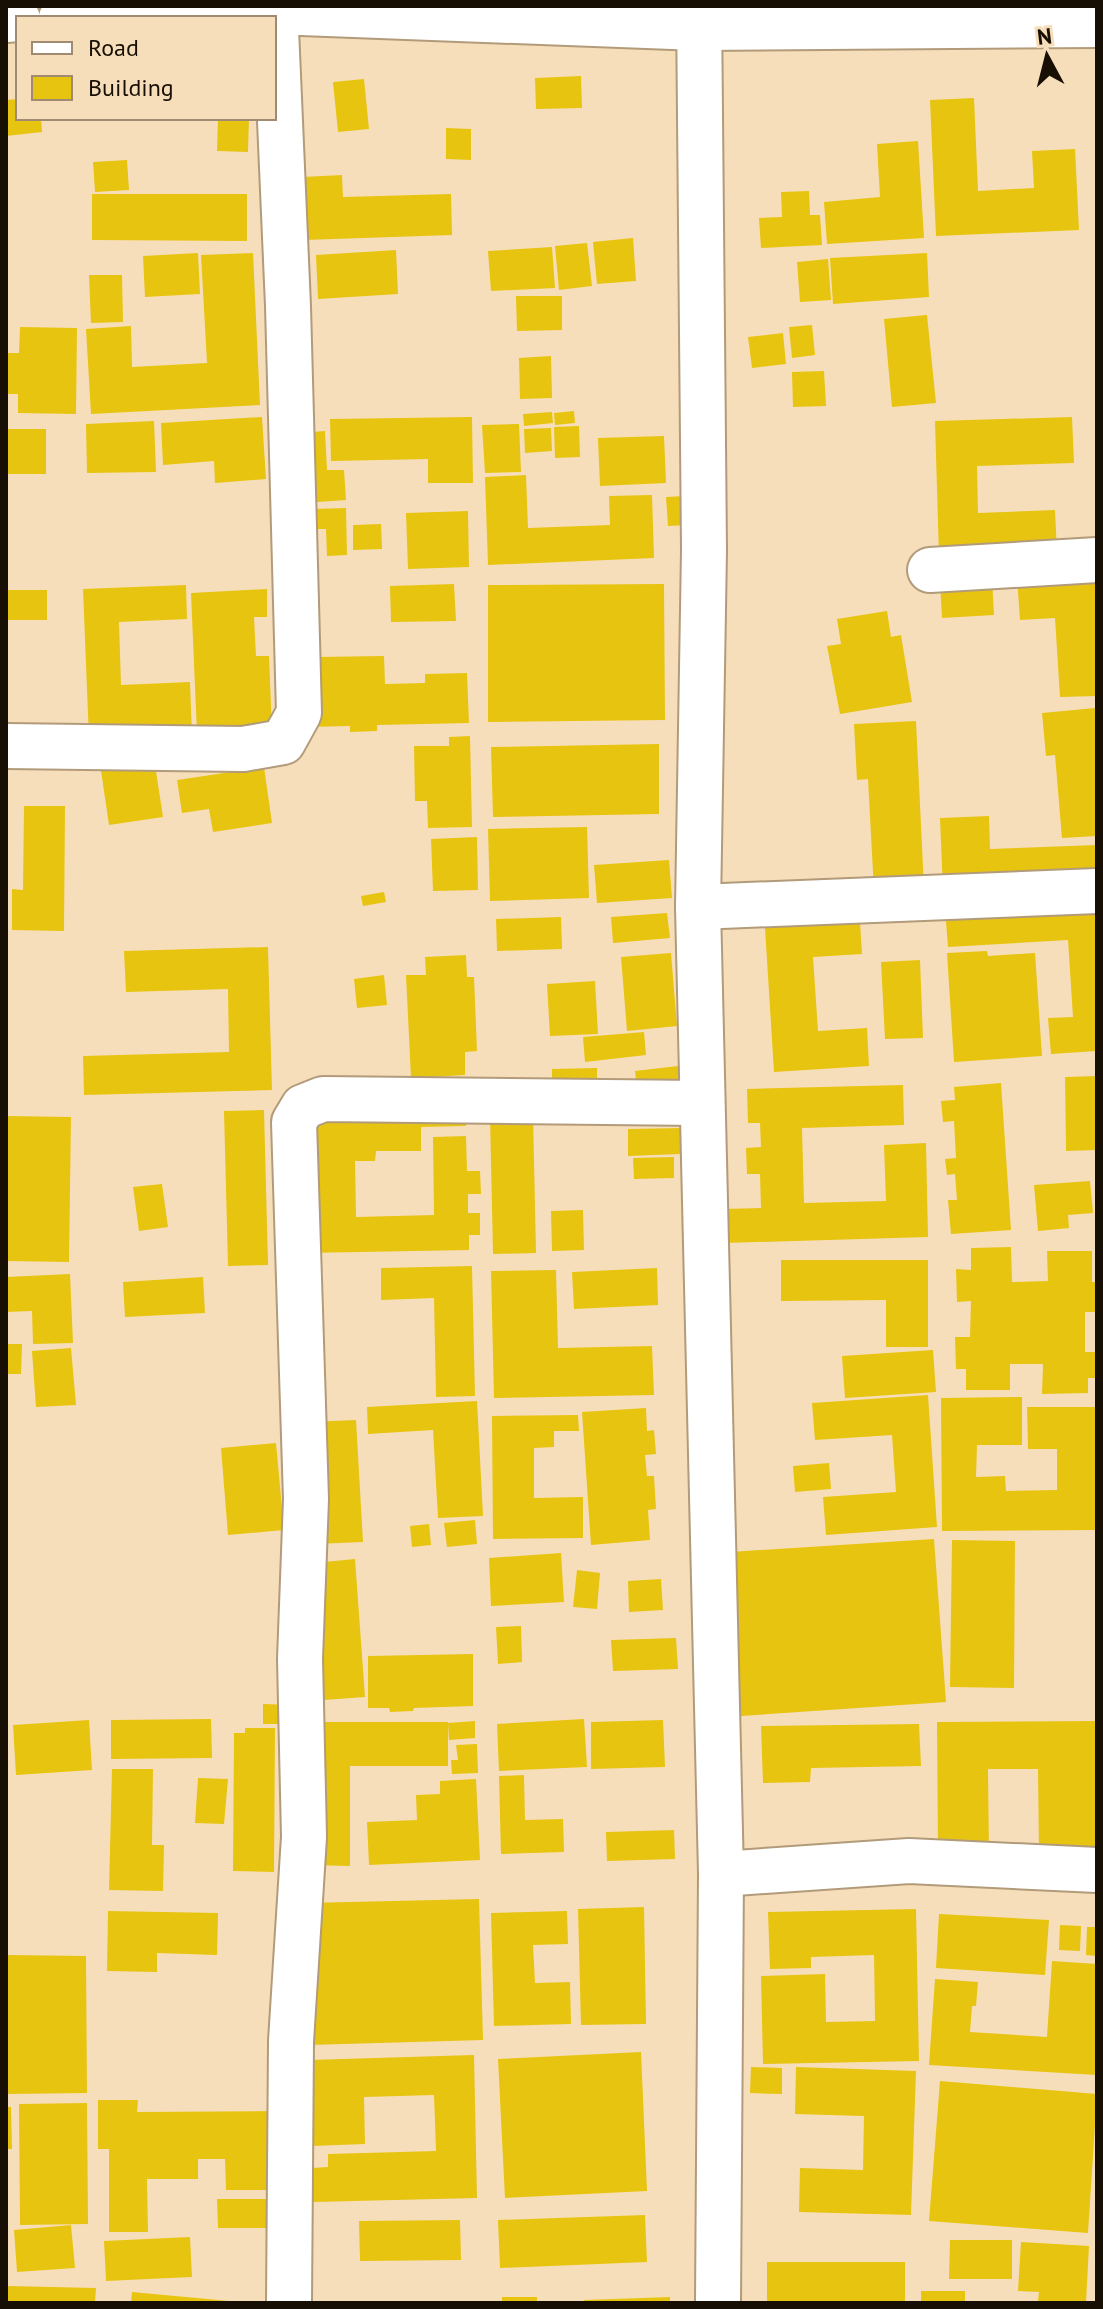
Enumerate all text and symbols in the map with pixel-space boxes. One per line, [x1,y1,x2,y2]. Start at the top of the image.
legend [16,16,276,120]
north arrow [1007,16,1087,96]
text: N [1036,21,1053,51]
text: Road [88,32,139,63]
text: Building [88,72,174,103]

